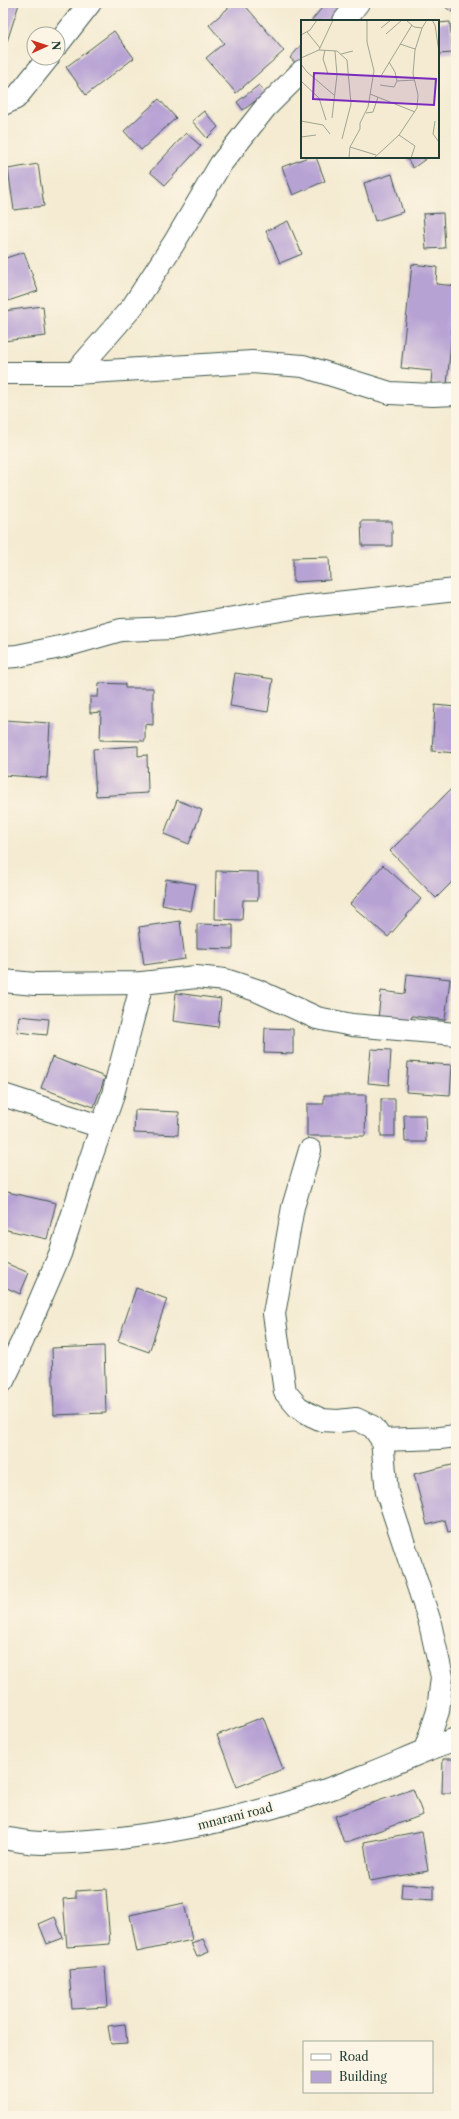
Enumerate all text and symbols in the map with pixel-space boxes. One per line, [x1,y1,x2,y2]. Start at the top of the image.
inset map [301,20,439,158]
north arrow [26,26,66,66]
text: N [49,40,63,51]
street label: mnarani road [196,1799,275,1833]
legend [303,2041,433,2093]
text: Road [339,2049,369,2064]
text: Building [339,2069,387,2084]

